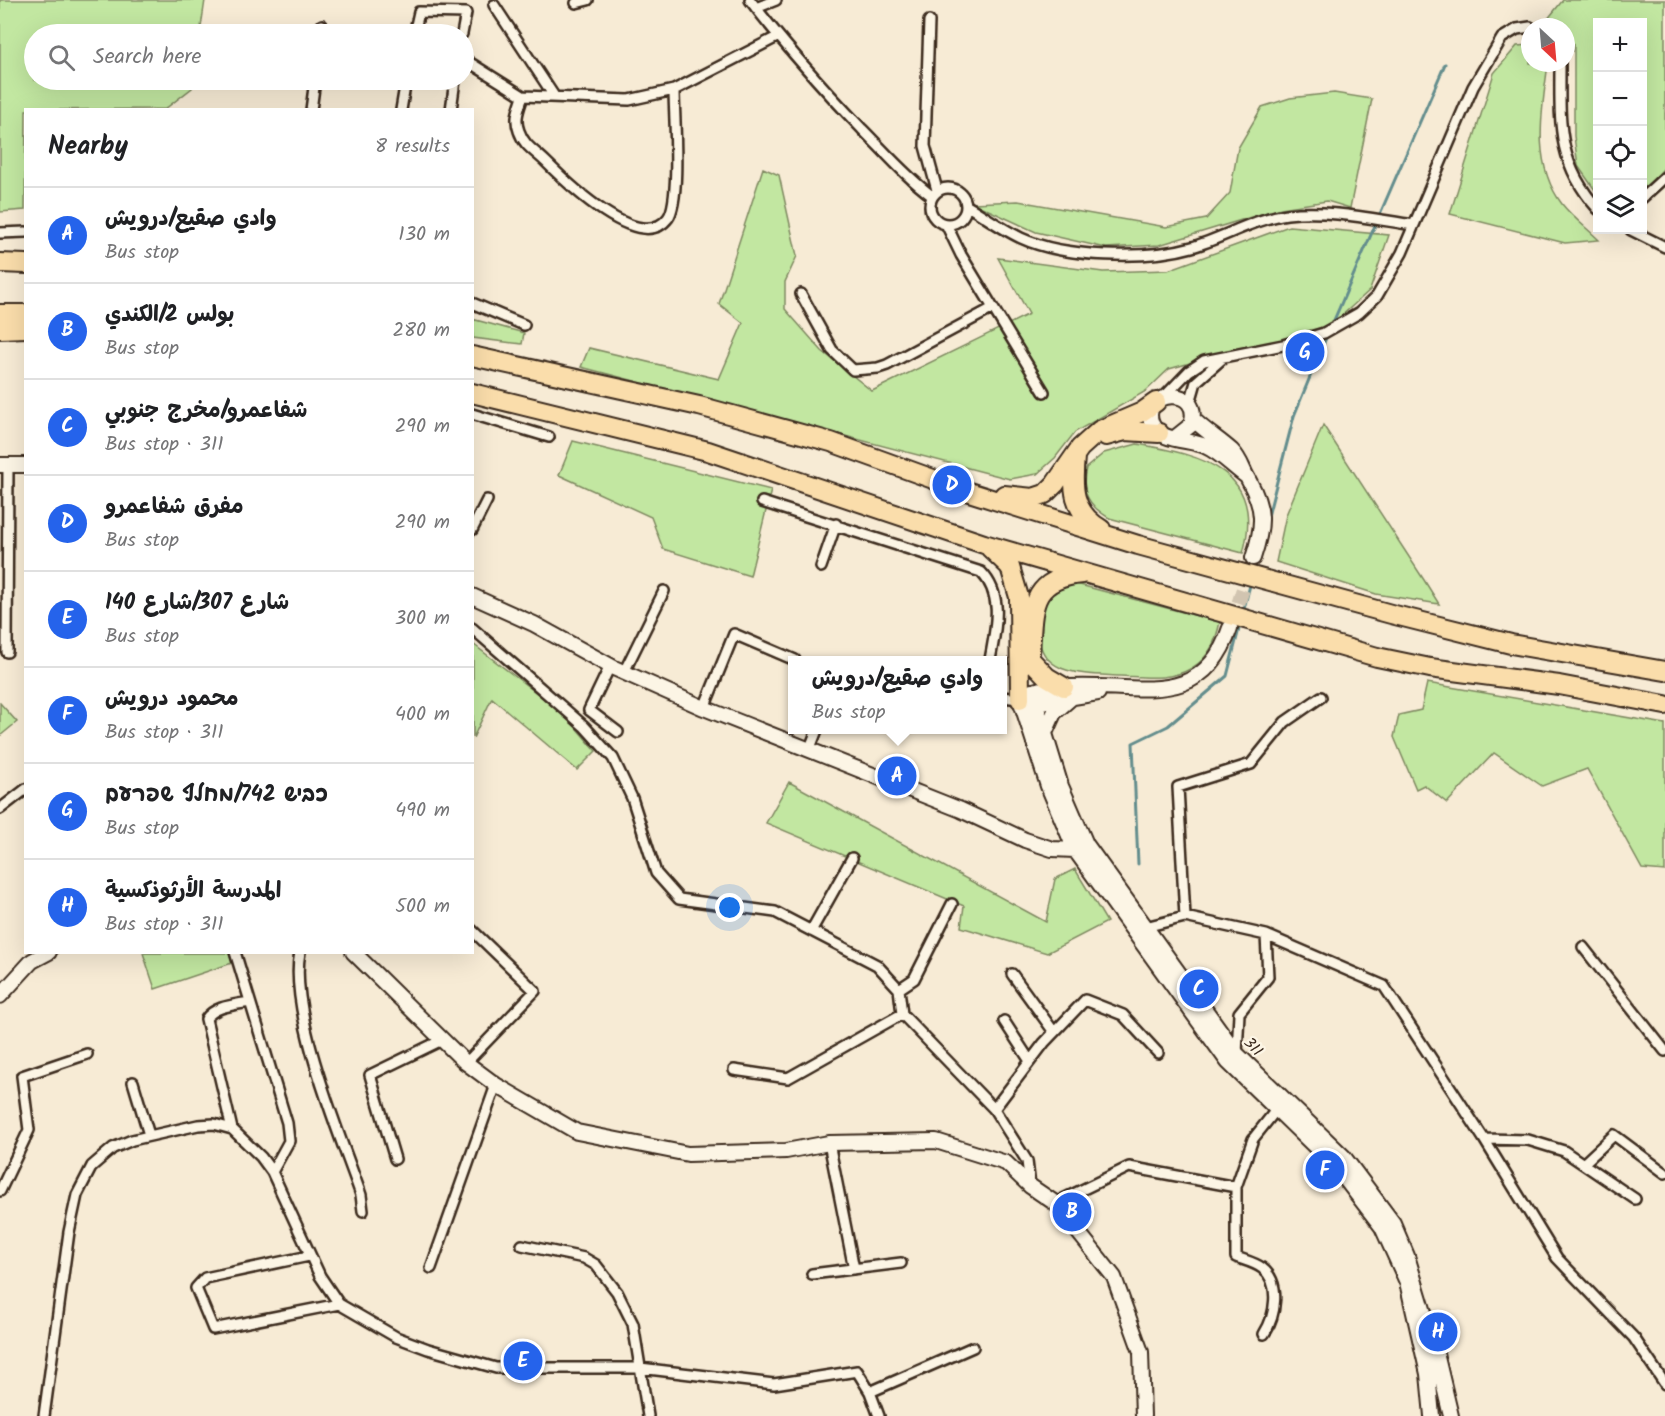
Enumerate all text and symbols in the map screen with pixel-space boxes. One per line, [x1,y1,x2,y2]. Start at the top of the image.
north arrow [1521,18,1575,72]
map controls [1593,18,1647,234]
button: + [1593,18,1647,72]
search box [24,24,474,90]
text: Search here [93,40,201,75]
icon: search [45,41,78,74]
button: − [1593,72,1647,126]
text: Nearby [48,126,128,168]
button: locate [1593,126,1647,180]
text: 8 results [375,131,450,163]
button: layers [1593,180,1647,234]
text: وادي صقيع/درويش [105,202,277,237]
text: A [61,219,74,251]
text: 130 m [398,219,450,251]
text: Bus stop [105,237,179,269]
text: بولس 2/الكندي [105,298,234,333]
text: B [61,315,74,347]
text: 280 m [392,315,450,347]
pin: G [1286,330,1324,374]
text: Bus stop [105,333,179,365]
text: شفاعمرو/مخرج جنوبي [105,394,307,429]
text: C [61,411,74,443]
text: 290 m [395,411,450,443]
text: Bus stop · 311 [105,429,224,461]
pin: D [932,462,972,508]
text: مفرق شفاعمرو [105,490,244,525]
text: D [61,507,74,539]
text: 290 m [395,507,450,539]
text: Bus stop [105,525,179,557]
text: شارع 307/شارع 140 [105,586,289,621]
text: E [62,603,73,635]
text: 300 m [395,603,450,635]
text: Bus stop [105,621,179,653]
popup [788,656,1007,734]
text: وادي صقيع/درويش [812,662,983,697]
text: محمود درويش [105,682,239,717]
text: Bus stop [812,697,885,729]
text: F [62,699,73,731]
text: 400 m [395,699,450,731]
text: Bus stop · 311 [105,717,224,749]
pin: A [878,754,916,798]
text: כביש 742/מחלף שפרעם [105,778,328,813]
text: G [62,795,73,827]
text: 490 m [395,795,450,827]
text: Bus stop [105,813,179,845]
text: المدرسة الأرثوذكسية [105,874,281,909]
text: H [61,891,74,923]
text: 500 m [395,891,450,923]
your location [715,893,744,922]
text: Bus stop · 311 [105,909,224,941]
pin: C [1180,966,1218,1012]
street label: 311 [1237,1031,1269,1063]
pin: F [1306,1148,1344,1192]
pin: B [1052,1190,1092,1234]
pin: H [1418,1310,1458,1354]
pin: E [504,1338,542,1384]

